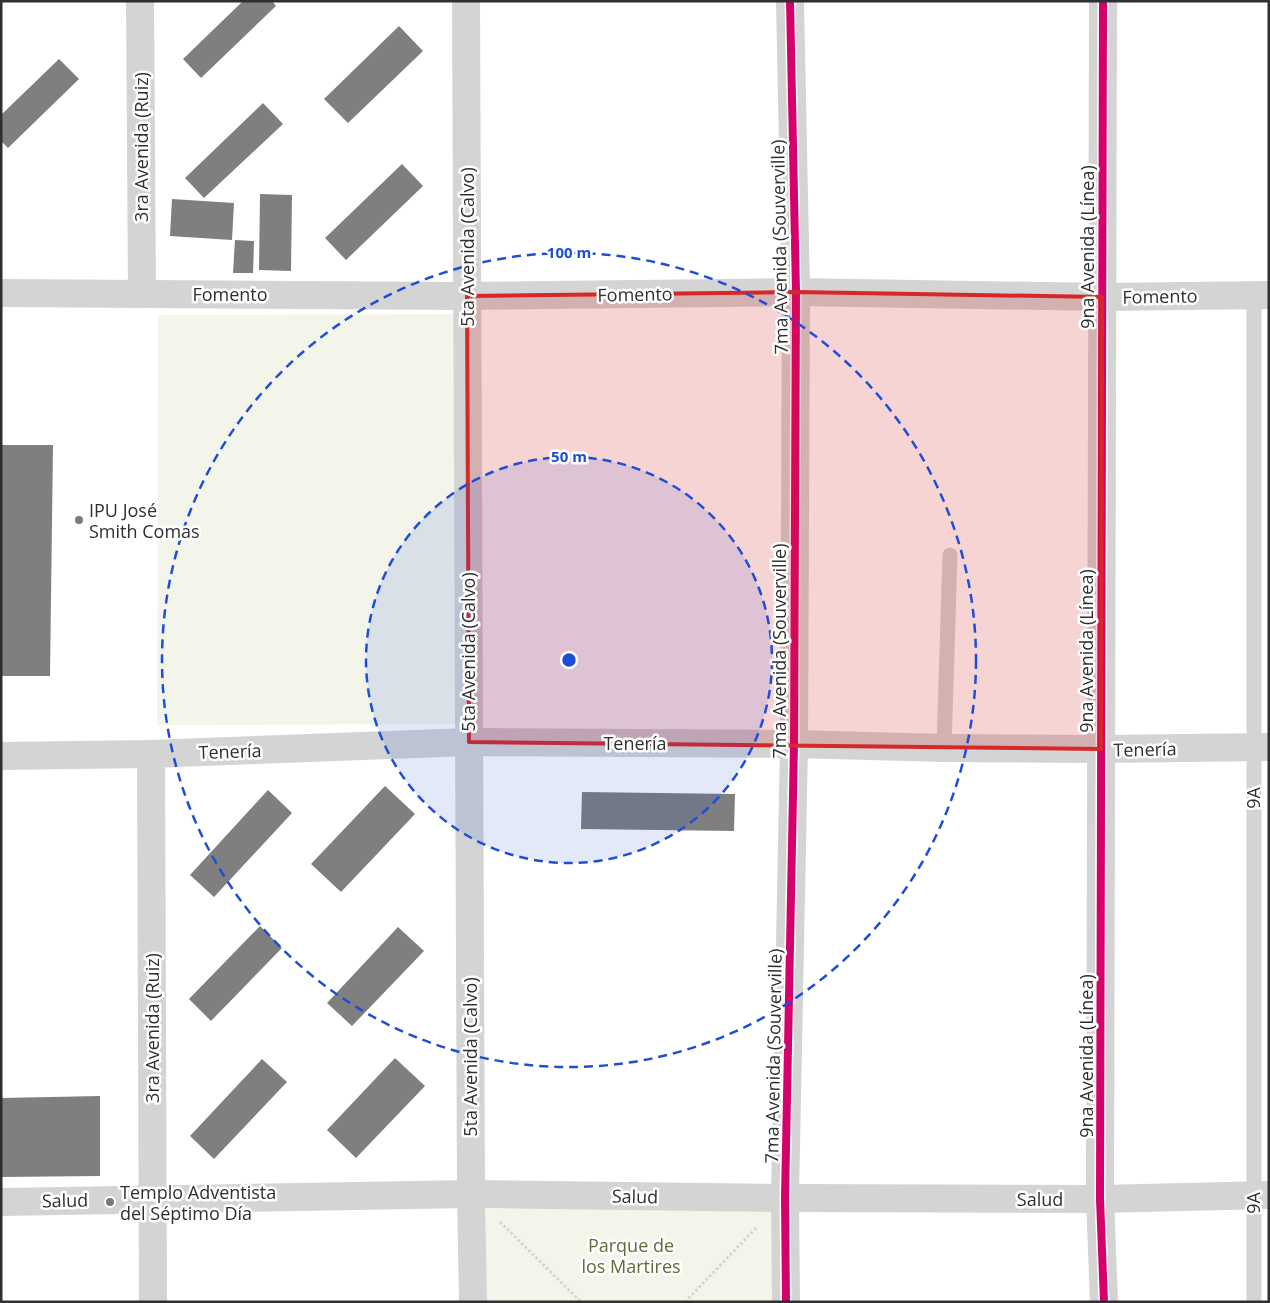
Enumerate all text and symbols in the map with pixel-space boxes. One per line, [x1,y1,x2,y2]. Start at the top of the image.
street label: 3ra Avenida (Ruiz) [129,72,153,222]
street label: 7ma Avenida (Souverville) [765,139,793,355]
street label: 9na Avenida (Línea) [1075,165,1099,329]
street label: 5ta Avenida (Calvo) [455,167,479,327]
text: 100 m [547,242,591,262]
street label: Fomento [597,281,673,307]
street label: Fomento [192,282,268,306]
street label: Fomento [1122,283,1198,309]
text: 50 m [551,446,587,466]
place label: IPU José Smith Comas [89,498,200,543]
marker: IPU José Smith Comas [73,514,85,526]
street label: 7ma Avenida (Souverville) [767,544,791,758]
street label: 9na Avenida (Línea) [1074,569,1098,733]
street label: 5ta Avenida (Calvo) [456,572,480,732]
centre of rings [560,651,578,669]
street label: Tenería [603,731,667,755]
street label: Tenería [1113,736,1177,762]
street label: Tenería [198,738,262,764]
street label: 9A [1241,787,1265,809]
street label: 7ma Avenida (Souverville) [759,948,787,1164]
street label: 3ra Avenida (Ruiz) [140,953,164,1103]
street label: 9na Avenida (Línea) [1074,974,1098,1138]
street label: 5ta Avenida (Calvo) [458,977,482,1137]
place label: Templo Adventista del Séptimo Día [120,1180,276,1225]
street label: Salud [612,1184,658,1208]
street label: Salud [1017,1187,1063,1211]
street label: Salud [42,1188,88,1212]
street label: 9A [1241,1192,1265,1214]
marker: Templo Adventista del Séptimo Día [104,1196,116,1208]
park label: Parque de los Martires [581,1233,681,1278]

